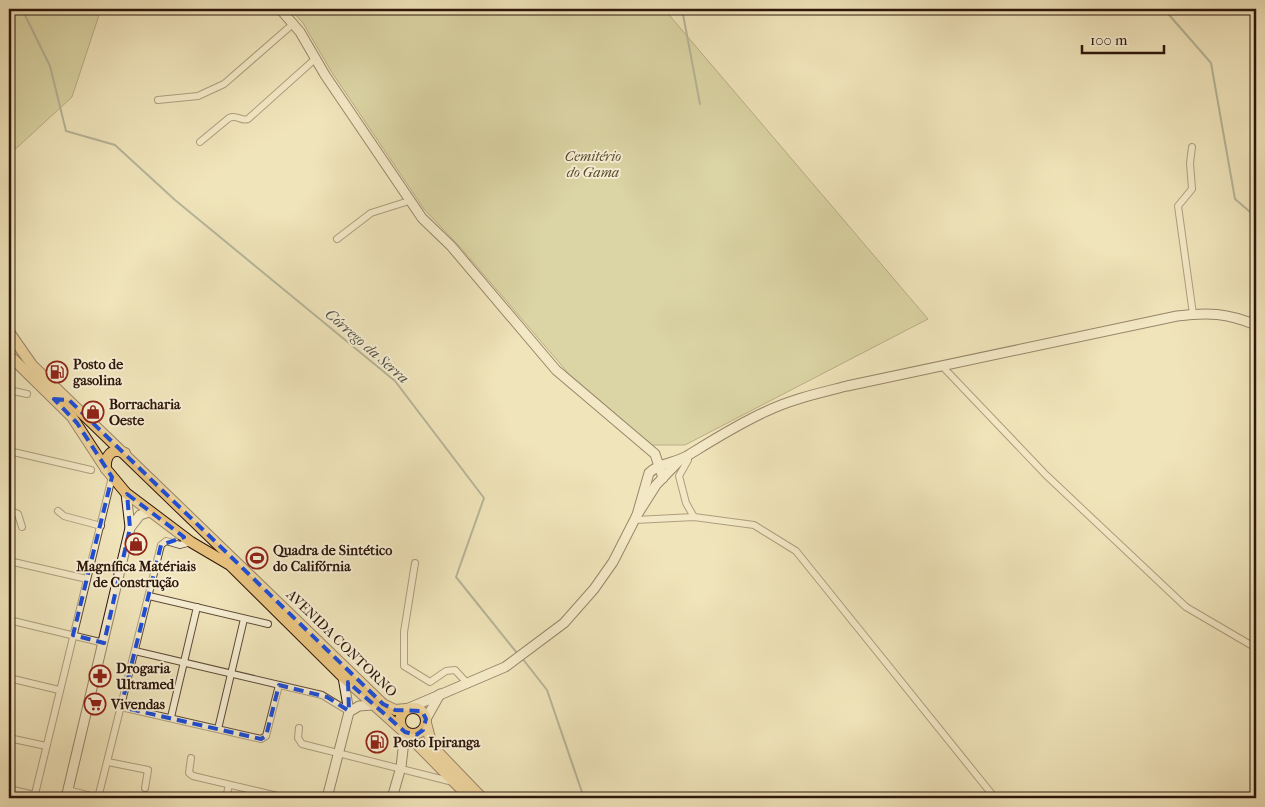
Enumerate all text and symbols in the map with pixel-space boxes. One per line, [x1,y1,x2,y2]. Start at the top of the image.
scale bar [1082,22,1165,54]
text: 100 m [1090,31,1128,49]
park label: Cemitério do Gama [565,148,621,181]
water label: Córrego da Serra [322,305,413,387]
place label: Posto de gasolina [73,356,123,389]
fuel station icon: Posto de gasolina [45,360,69,384]
place label: Borracharia Oeste [109,396,181,429]
shop icon: Borracharia Oeste [81,400,105,424]
shop icon: Magnífica Matériais de Construção [124,532,148,556]
place label: Quadra de Sintético do Califórnia [273,542,392,575]
sports icon: Quadra de Sintético do Califórnia [245,546,269,570]
place label: Magnífica Matériais de Construção [75,558,197,592]
street label: AVENIDA CONTORNO [282,585,401,701]
place label: Drogaria Ultramed [115,660,176,693]
pharmacy icon: Drogaria Ultramed [88,664,112,688]
supermarket icon: Vivendas [83,692,107,716]
place label: Vivendas [110,696,166,713]
fuel station icon: Posto Ipiranga [365,730,389,754]
place label: Posto Ipiranga [393,734,481,751]

